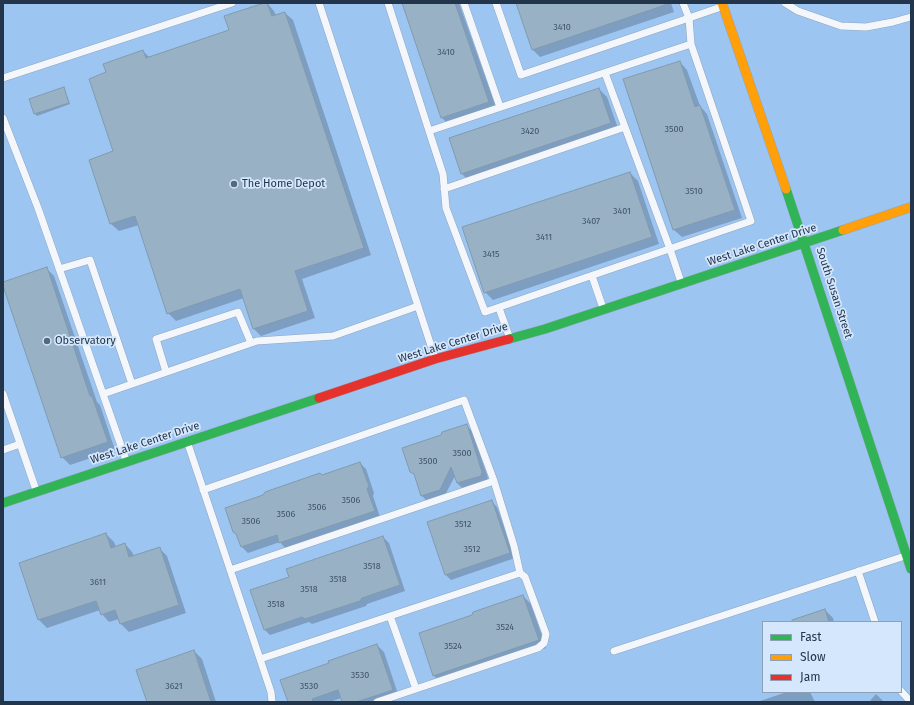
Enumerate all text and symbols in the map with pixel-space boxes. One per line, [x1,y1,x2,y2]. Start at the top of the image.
house number: 3410 [553,22,571,32]
house number: 3410 [437,47,455,57]
house number: 3500 [664,124,684,134]
house number: 3420 [521,126,539,136]
place label: The Home Depot [242,177,325,191]
marker: The Home Depot [229,179,239,189]
house number: 3510 [685,186,703,196]
house number: 3401 [613,206,631,216]
house number: 3407 [582,216,600,226]
street label: West Lake Center Drive [706,221,818,269]
house number: 3411 [536,232,552,242]
street label: South Susan Street [813,246,855,340]
house number: 3415 [482,249,500,259]
street label: West Lake Center Drive [397,320,509,366]
place label: Observatory [55,334,116,348]
marker: Observatory [42,336,52,346]
street label: West Lake Center Drive [89,419,201,467]
house number: 3500 [452,448,472,458]
house number: 3500 [418,456,438,466]
house number: 3506 [342,495,360,505]
house number: 3506 [308,502,326,512]
house number: 3506 [277,509,295,519]
house number: 3506 [242,516,260,526]
house number: 3512 [455,519,471,529]
house number: 3512 [464,544,480,554]
house number: 3518 [363,561,381,571]
house number: 3518 [329,574,347,584]
house number: 3611 [90,577,106,587]
house number: 3518 [300,584,318,594]
house number: 3518 [267,599,285,609]
legend [762,621,902,693]
house number: 3524 [496,622,514,632]
text: Fast [800,630,822,644]
house number: 3524 [444,641,462,651]
text: Slow [800,650,826,664]
house number: 3530 [351,670,369,680]
text: Jam [800,670,820,684]
house number: 3621 [165,681,183,691]
house number: 3530 [300,681,318,691]

